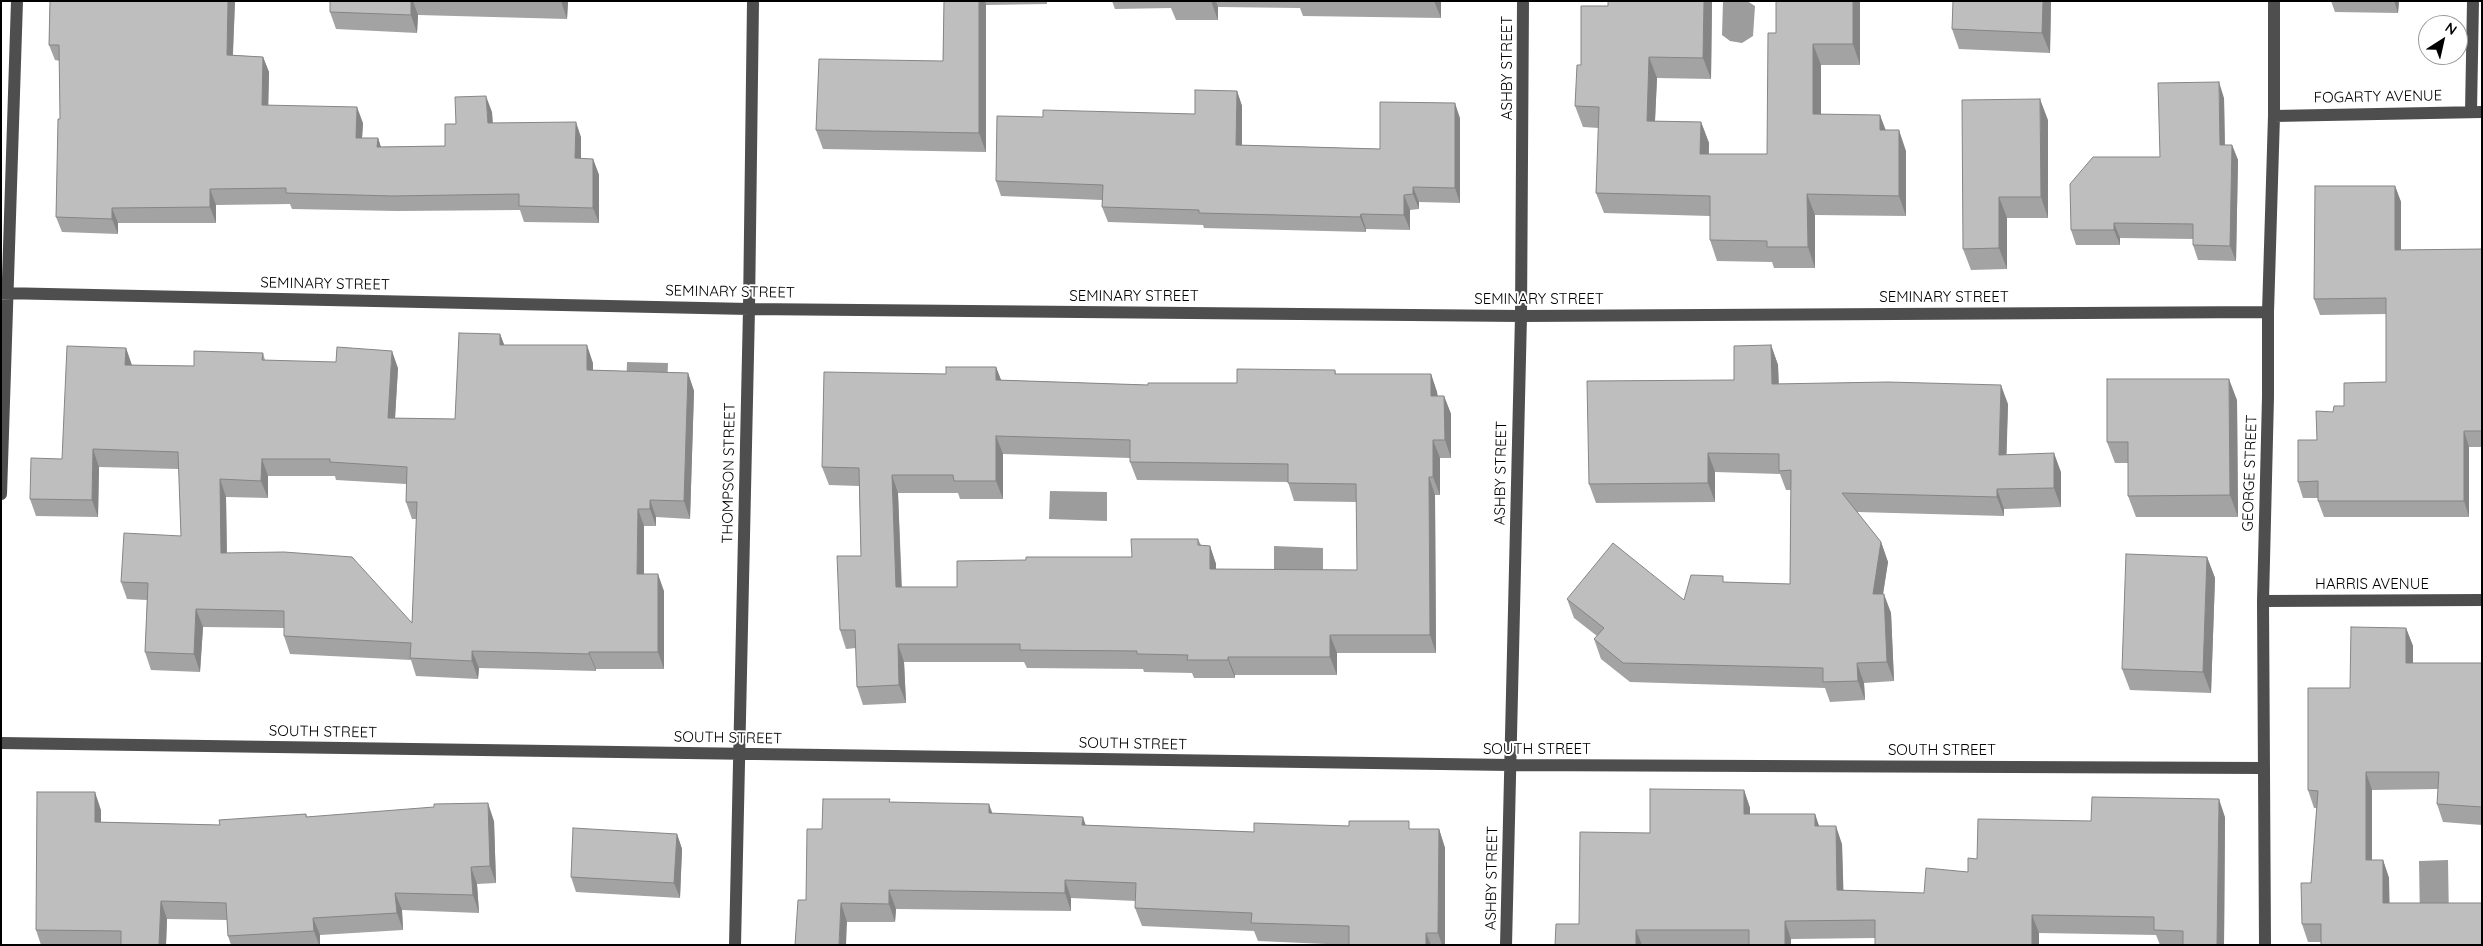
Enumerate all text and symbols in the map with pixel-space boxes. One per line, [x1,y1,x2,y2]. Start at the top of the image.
north arrow [2418,15,2468,65]
street label: ASHBY STREET [1498,16,1516,120]
text: N [2442,18,2460,39]
street label: FOGARTY AVENUE [2314,87,2442,107]
street label: SEMINARY STREET [260,274,390,294]
street label: SEMINARY STREET [665,282,795,302]
street label: SEMINARY STREET [1069,287,1199,305]
street label: SEMINARY STREET [1879,288,2009,306]
street label: SEMINARY STREET [1474,290,1604,308]
street label: THOMPSON STREET [719,402,739,544]
street label: GEORGE STREET [2239,414,2261,532]
street label: ASHBY STREET [1491,421,1511,525]
street label: HARRIS AVENUE [2315,575,2429,593]
street label: SOUTH STREET [269,722,377,742]
street label: SOUTH STREET [674,728,782,748]
street label: SOUTH STREET [1079,734,1187,754]
street label: SOUTH STREET [1483,740,1591,758]
street label: SOUTH STREET [1888,741,1996,759]
street label: ASHBY STREET [1482,826,1502,930]

